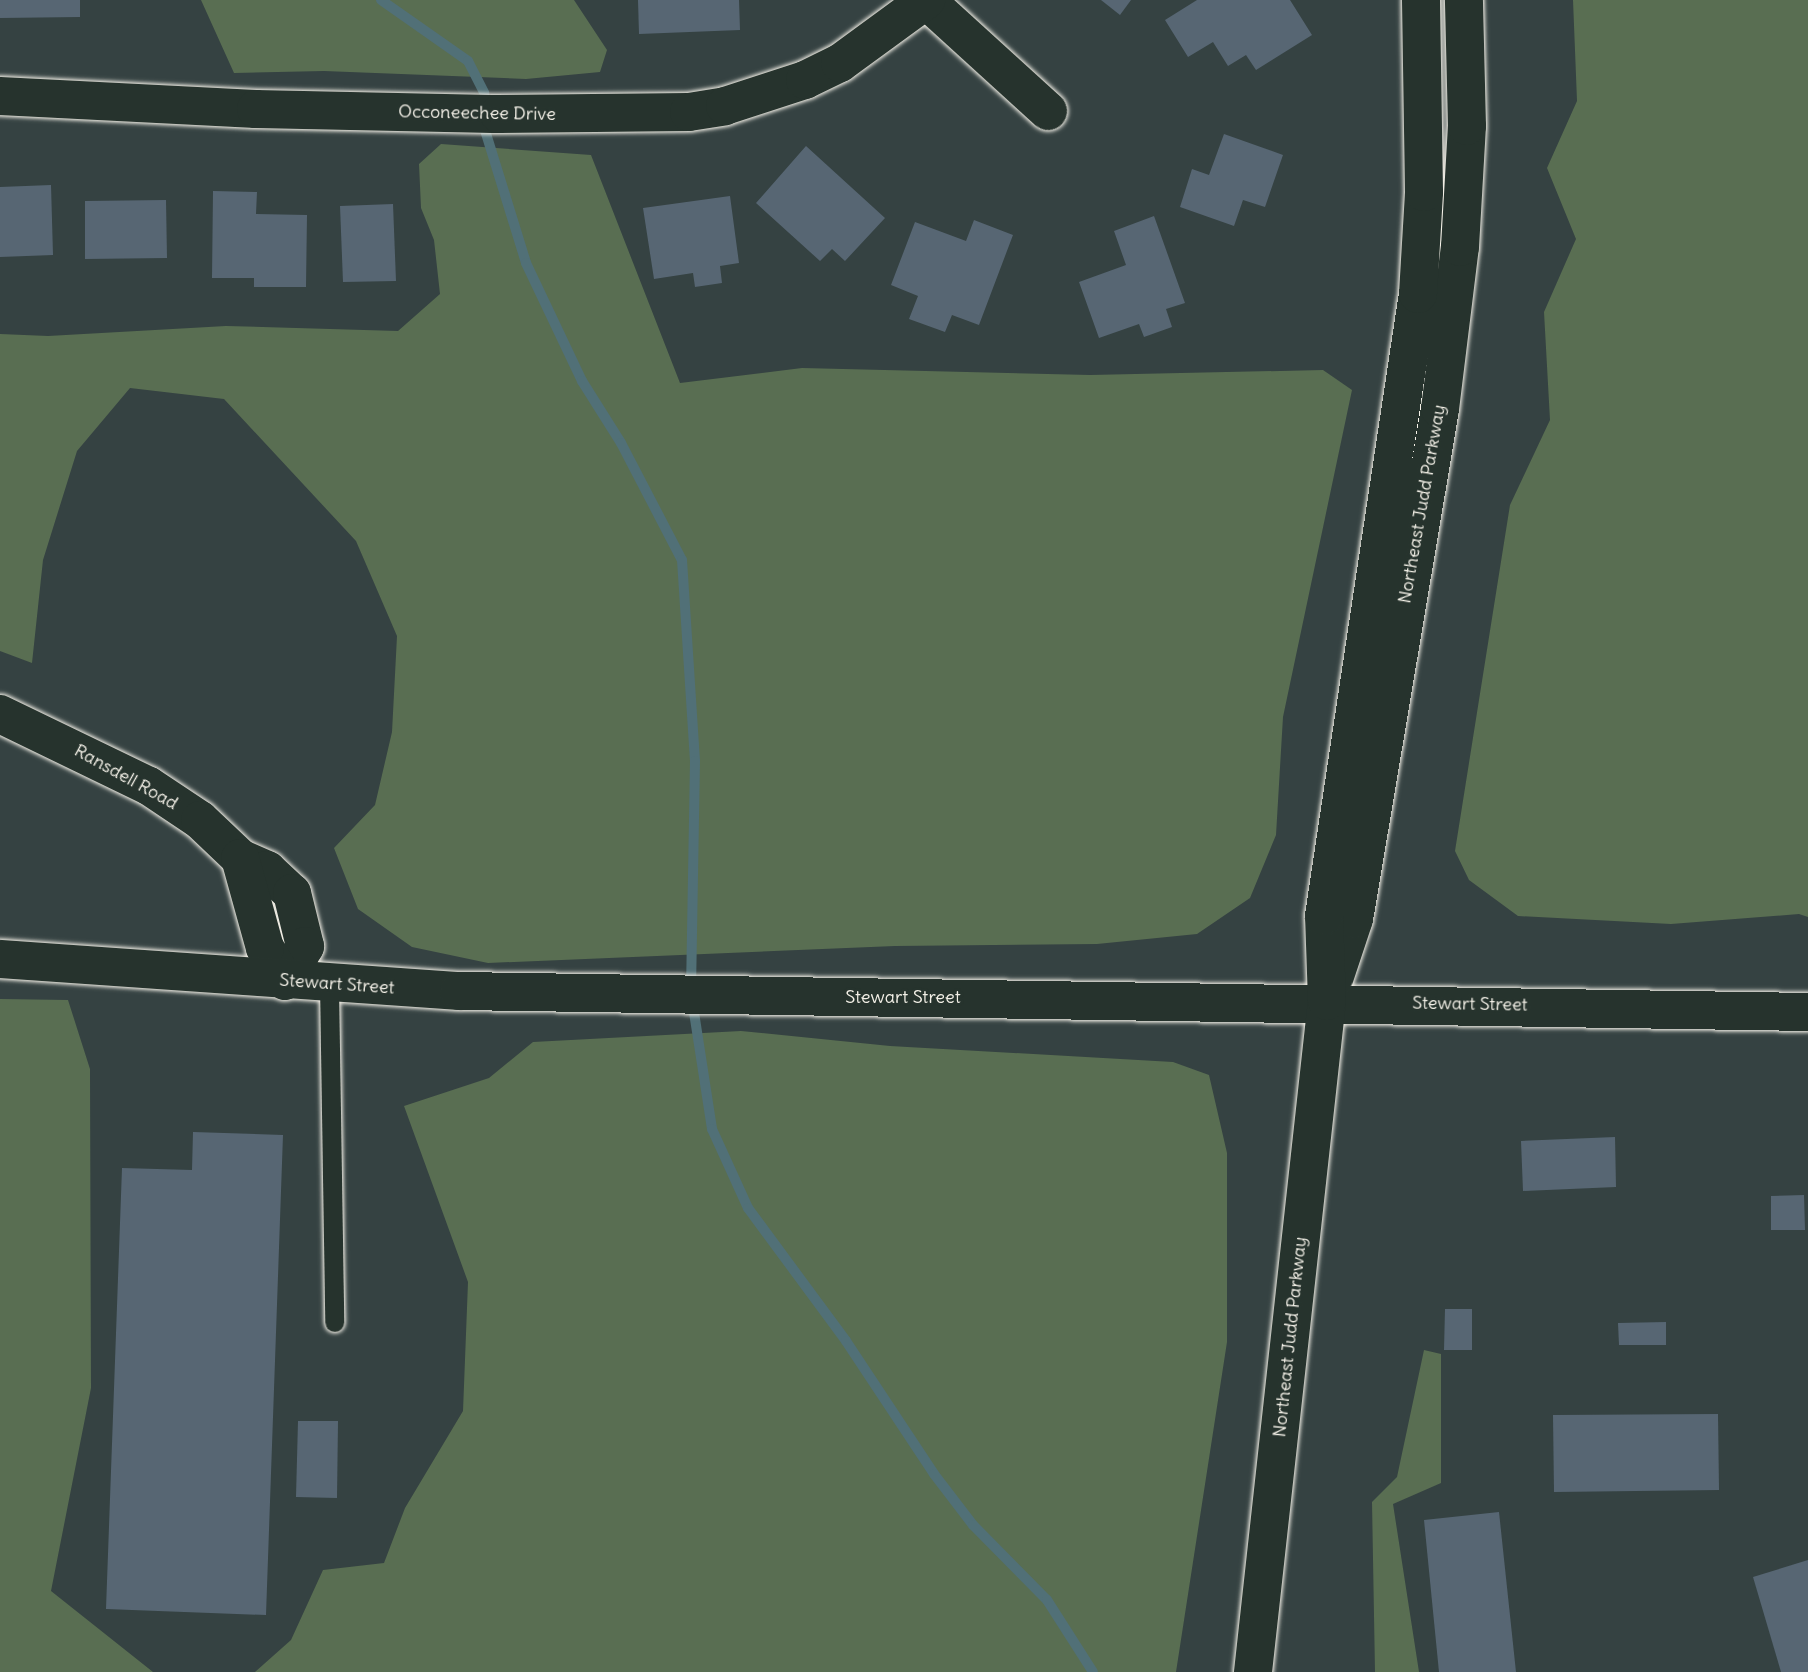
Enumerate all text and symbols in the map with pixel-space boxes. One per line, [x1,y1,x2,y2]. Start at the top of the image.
street label: Occoneechee Drive [398,101,556,125]
street label: Northeast Judd Parkway [1394,403,1450,605]
street label: Ransdell Road [70,740,182,814]
street label: Stewart Street [279,969,395,999]
street label: Stewart Street [845,986,961,1008]
street label: Stewart Street [1412,992,1528,1016]
street label: Northeast Judd Parkway [1269,1236,1311,1438]

